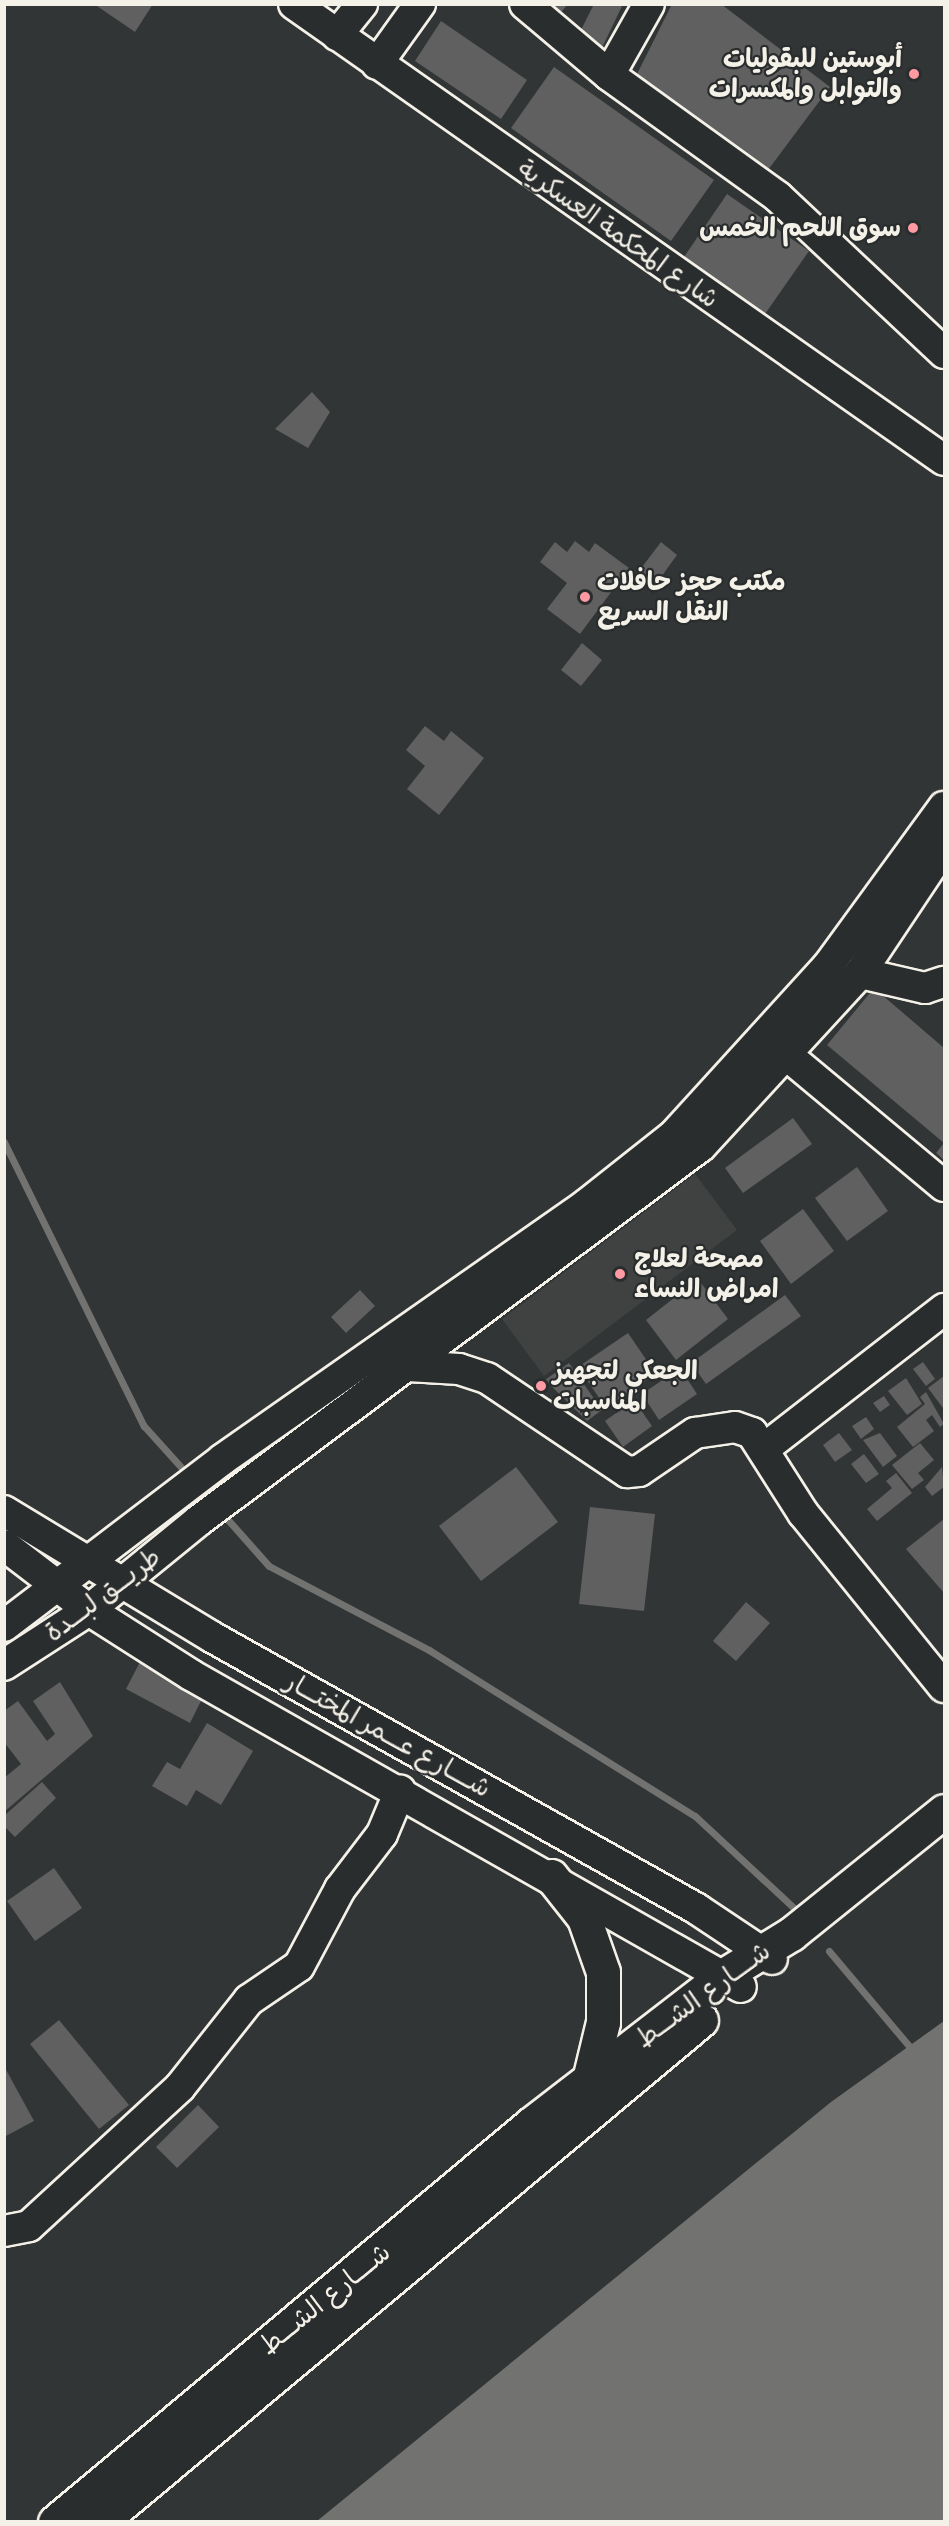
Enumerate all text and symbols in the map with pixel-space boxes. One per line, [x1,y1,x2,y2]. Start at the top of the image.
place label: أبوستين للبقوليات والتوابل والمكسرات [709,43,902,104]
marker: أبوستين للبقوليات والتوابل والمكسرات [907,67,921,81]
street label: شارع المحكمة العسكرية [512,153,724,315]
place label: سوق اللحم الخمس [699,212,901,244]
marker: سوق اللحم الخمس [906,221,920,235]
place label: مكتب حجز حافلات النقل السريع [597,566,786,628]
marker: مكتب حجز حافلات النقل السريع [578,590,592,604]
place label: مصحة لعلاج امراض النساء [634,1243,778,1304]
marker: مصحة لعلاج امراض النساء [611,1265,629,1283]
place label: الجعكي لتجهيز المناسبات [553,1355,698,1416]
marker: الجعكي لتجهيز المناسبات [534,1379,548,1393]
street label: طريـــق لبـــدة [39,1541,167,1649]
street label: شــــارع عـــمر المختـــار [280,1666,496,1804]
street label: شــــارع الشـــط [629,1936,777,2054]
street label: شــــارع الشـــط [253,2237,397,2361]

